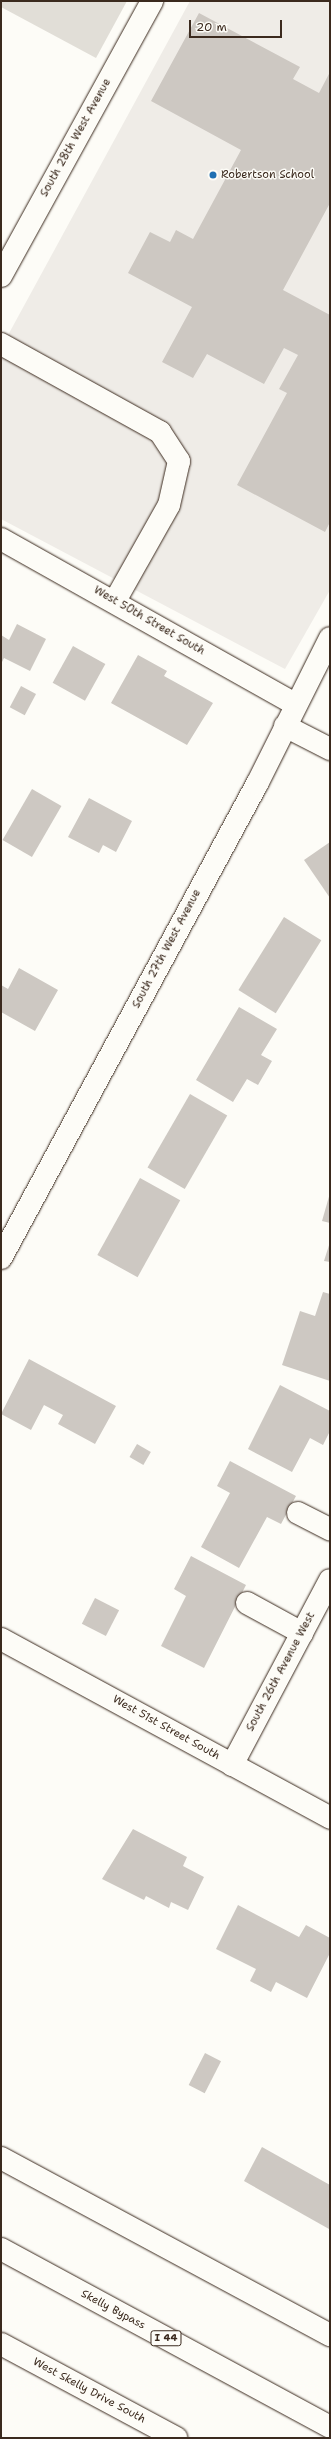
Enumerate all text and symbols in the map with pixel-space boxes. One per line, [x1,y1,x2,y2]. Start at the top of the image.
scale bar [191,12,284,38]
text: 20 m [196,19,227,35]
street label: South 28th West Avenue [38,77,114,199]
place label: Robertson School [221,168,314,182]
marker: Robertson School [208,170,218,180]
street label: West 50th Street South [91,584,207,658]
street label: South 27th West Avenue [130,887,204,1011]
street label: South 26th Avenue West [244,1610,318,1734]
street label: West 51st Street South [110,1693,222,1763]
street label: Skelly Bypass [79,2287,147,2333]
road number: I 44 [150,2330,182,2346]
street label: West Skelly Drive South [30,2356,148,2426]

